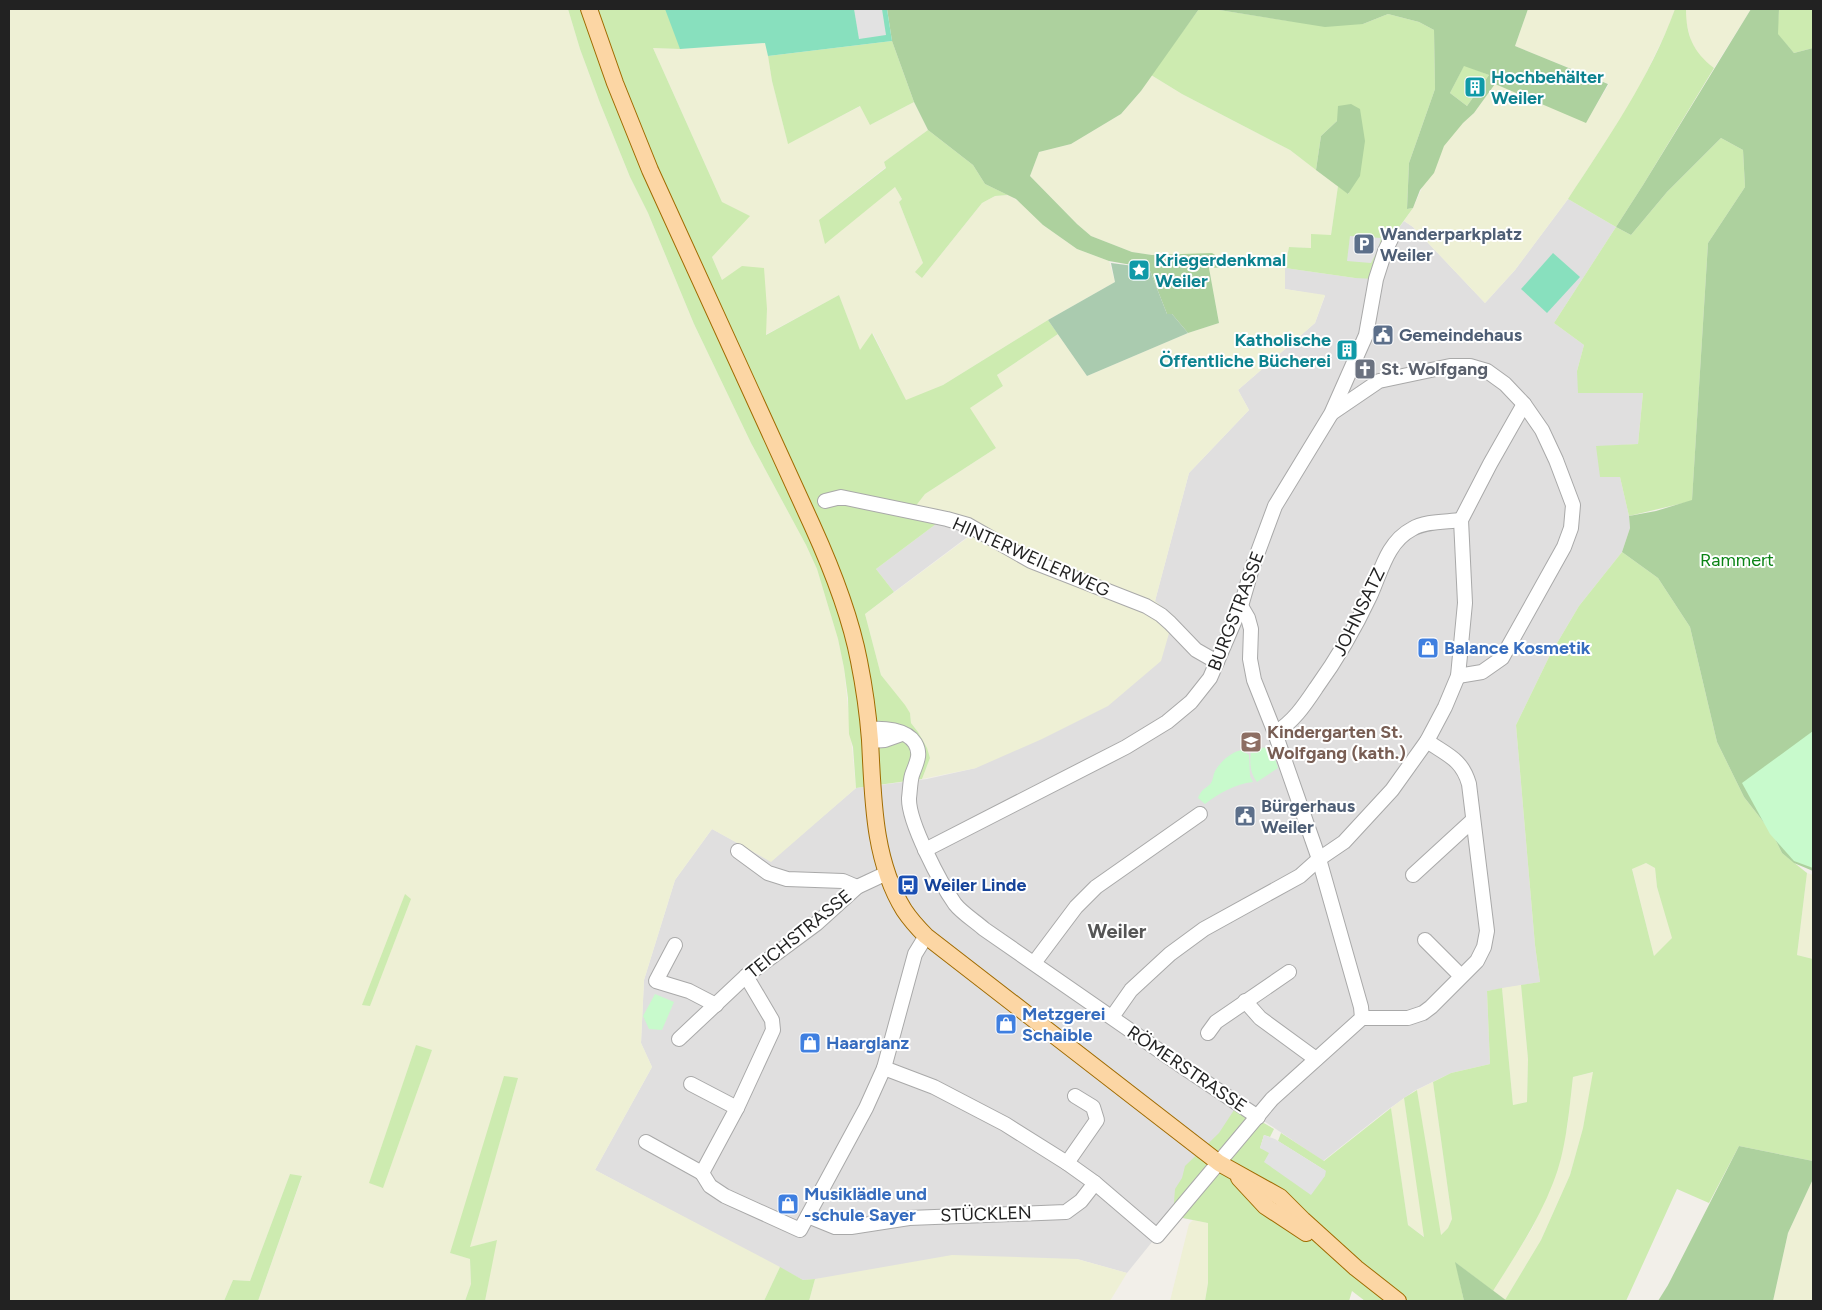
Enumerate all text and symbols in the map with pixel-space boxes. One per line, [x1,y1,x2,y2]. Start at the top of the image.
place label: Hochbehälter Weiler [1491,66,1604,109]
building icon: Hochbehälter Weiler [1463,75,1487,99]
place label: Wanderparkplatz Weiler [1380,223,1522,266]
parking icon: Wanderparkplatz Weiler [1352,232,1376,256]
place label: Kriegerdenkmal Weiler [1155,249,1286,292]
place icon: Kriegerdenkmal Weiler [1127,258,1151,282]
public building icon: Gemeindehaus [1371,323,1395,347]
place label: Gemeindehaus [1399,324,1523,346]
place label: Katholische Öffentliche Bücherei [1159,329,1331,372]
building icon: Katholische Öffentliche Bücherei [1335,338,1359,362]
church icon: St. Wolfgang [1353,357,1377,381]
place label: St. Wolfgang [1381,358,1488,380]
street label: HINTERWEILERWEG [949,512,1113,602]
street label: BURGSTRASSE [1203,548,1269,674]
park label: Rammert [1700,549,1774,571]
street label: JOHNSATZ [1328,564,1390,660]
shop icon: Balance Kosmetik [1416,636,1440,660]
place label: Balance Kosmetik [1444,637,1591,659]
place label: Kindergarten St. Wolfgang (kath.) [1267,721,1406,764]
school or university icon: Kindergarten St. Wolfgang (kath.) [1239,730,1263,754]
place label: Bürgerhaus Weiler [1261,795,1356,838]
public building icon: Bürgerhaus Weiler [1233,804,1257,828]
bus stop icon: Weiler Linde [896,873,920,897]
place label: Weiler Linde [924,874,1026,896]
street label: TEICHSTRASSE [742,885,856,983]
district label: Weiler [1088,919,1147,943]
place label: Metzgerei Schaible [1022,1003,1106,1046]
shop icon: Metzgerei Schaible [994,1012,1018,1036]
street label: RÖMERSTRASSE [1123,1021,1251,1117]
shop icon: Haarglanz [798,1031,822,1055]
place label: Haarglanz [826,1032,910,1054]
place label: Musiklädle und -schule Sayer [804,1183,927,1226]
shop icon: Musiklädle und -schule Sayer [776,1192,800,1216]
street label: STÜCKLEN [940,1201,1032,1227]

